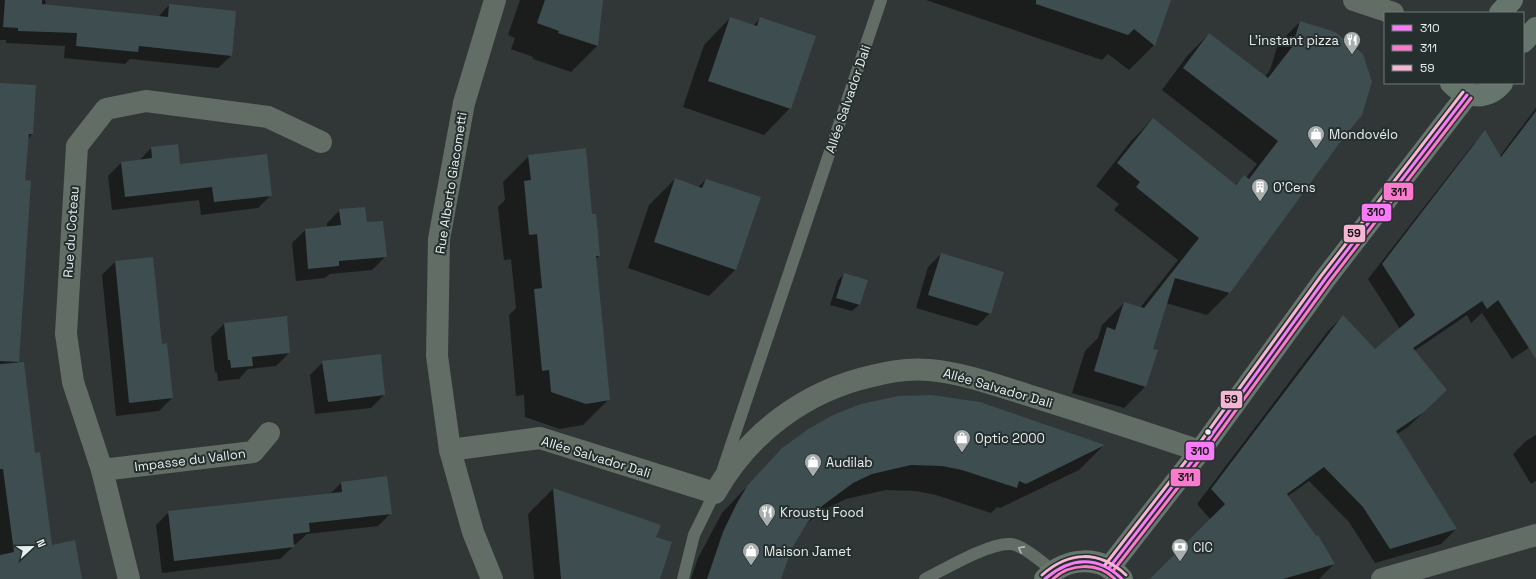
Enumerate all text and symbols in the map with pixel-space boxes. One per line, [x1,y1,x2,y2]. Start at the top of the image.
legend [1384,12,1524,84]
text: 310 [1420,20,1440,36]
restaurant icon: L'instant pizza [1342,30,1362,55]
place label: L'instant pizza [1249,32,1340,49]
text: 311 [1420,40,1437,56]
street label: Allée Salvador Dali [822,43,874,155]
text: 59 [1420,60,1435,76]
street label: Rue Alberto Giacometti [431,111,471,255]
shop icon: Mondovélo [1306,124,1326,149]
place label: Mondovélo [1329,126,1398,143]
building icon: O'Cens [1250,177,1270,202]
place label: O'Cens [1273,179,1316,196]
line badge: 311 [1383,182,1414,201]
text: 311 [1391,185,1407,199]
street label: Rue du Coteau [59,186,83,278]
line badge: 310 [1361,203,1392,222]
text: 310 [1367,205,1385,219]
line badge: 59 [1343,224,1366,243]
text: 59 [1347,226,1361,240]
street label: Allée Salvador Dali [941,364,1055,412]
line badge: 59 [1220,390,1243,409]
text: 59 [1224,392,1238,406]
unlabelled marker [1203,427,1213,437]
shop icon: Optic 2000 [952,428,972,453]
place label: Optic 2000 [975,430,1045,447]
street label: Allée Salvador Dali [539,432,653,482]
line badge: 310 [1185,441,1215,461]
text: 310 [1191,444,1209,458]
street label: Impasse du Vallon [133,445,247,475]
shop icon: Audilab [803,452,823,477]
place label: Audilab [826,454,873,471]
line badge: 311 [1170,468,1201,487]
text: 311 [1178,470,1194,484]
restaurant icon: Krousty Food [757,502,777,527]
place label: Krousty Food [780,504,864,521]
north arrow [12,527,52,567]
text: N [33,537,49,549]
bank icon: CIC [1170,537,1190,562]
place label: CIC [1193,539,1213,556]
shop icon: Maison Jamet [741,541,761,566]
place label: Maison Jamet [764,543,852,560]
one-way arrow [1018,546,1025,553]

